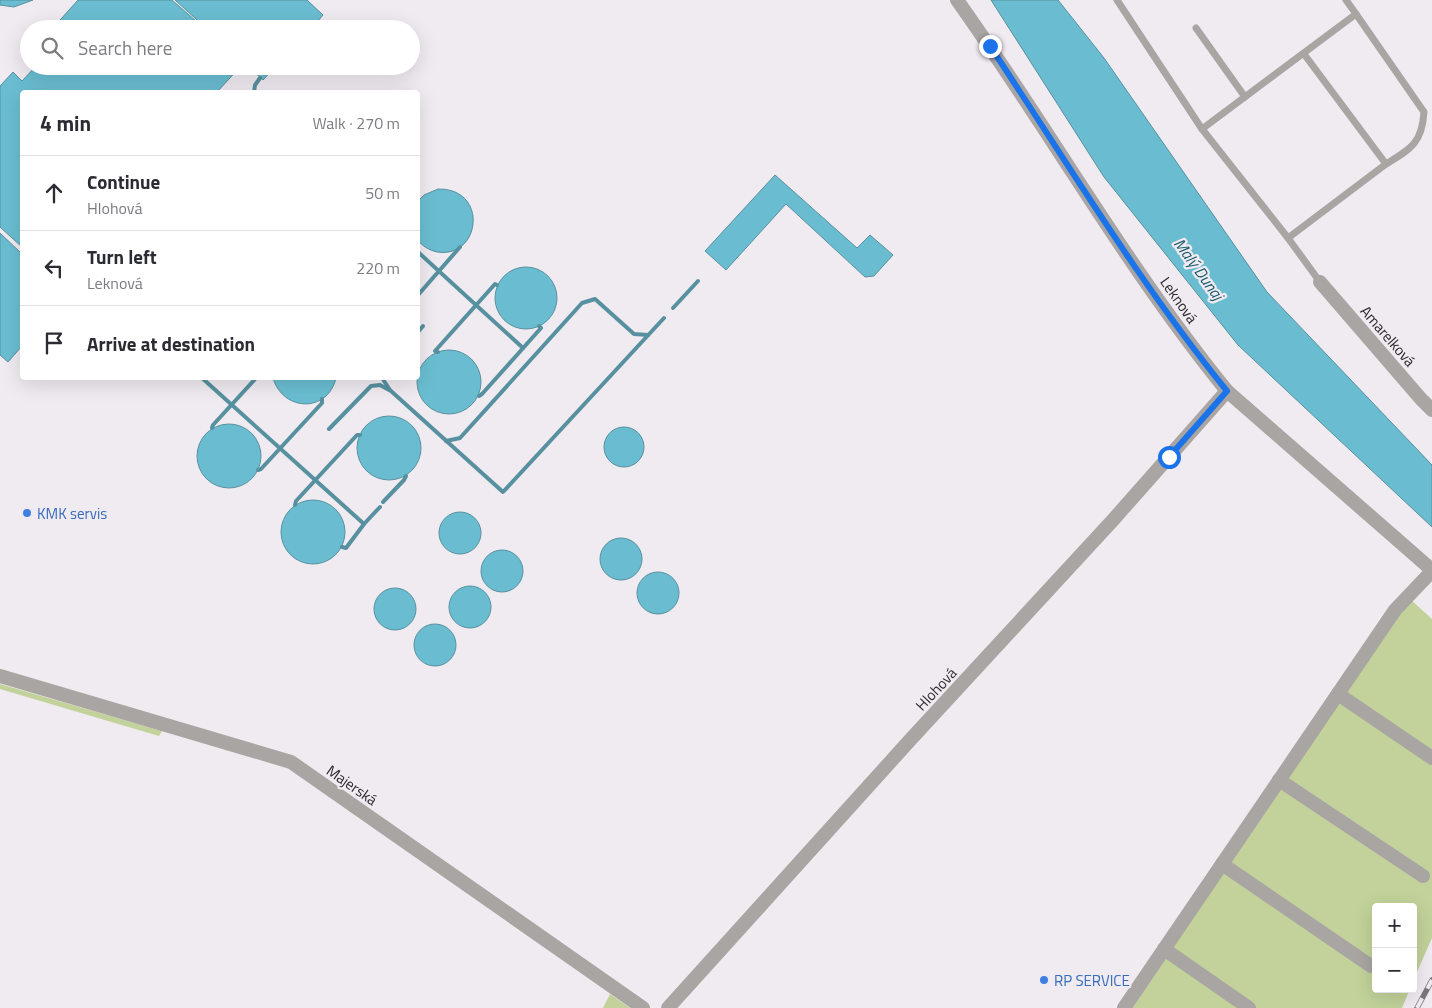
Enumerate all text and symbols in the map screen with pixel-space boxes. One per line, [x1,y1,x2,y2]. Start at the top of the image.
search box [20,20,420,75]
text: Search here [78,33,172,62]
icon: search [38,34,66,62]
route end [979,35,1002,58]
text: 4 min [40,107,91,139]
text: Walk · 270 m [312,111,400,135]
text: Continue [87,167,160,196]
icon: ahead [40,179,68,207]
text: 50 m [365,181,400,205]
text: Hlohová [87,196,142,220]
water label: Malý Dunaj [1168,233,1231,306]
text: Turn left [87,242,157,271]
icon: left [40,254,68,282]
text: 220 m [356,256,400,280]
text: Leknová [87,271,143,295]
street label: Leknová [1155,272,1204,328]
street label: Amarelková [1355,300,1421,372]
icon: arrive [40,329,68,357]
text: Arrive at destination [87,329,255,358]
route start [1158,446,1181,469]
place label: KMK servis [37,502,107,525]
marker: KMK servis [21,507,33,519]
street label: Hlohová [910,662,962,716]
street label: Majerská [322,759,383,811]
map controls [1372,903,1417,993]
button: + [1372,903,1417,948]
button: − [1372,948,1417,993]
place label: RP SERVICE [1054,969,1130,992]
marker: RP SERVICE [1038,974,1050,986]

